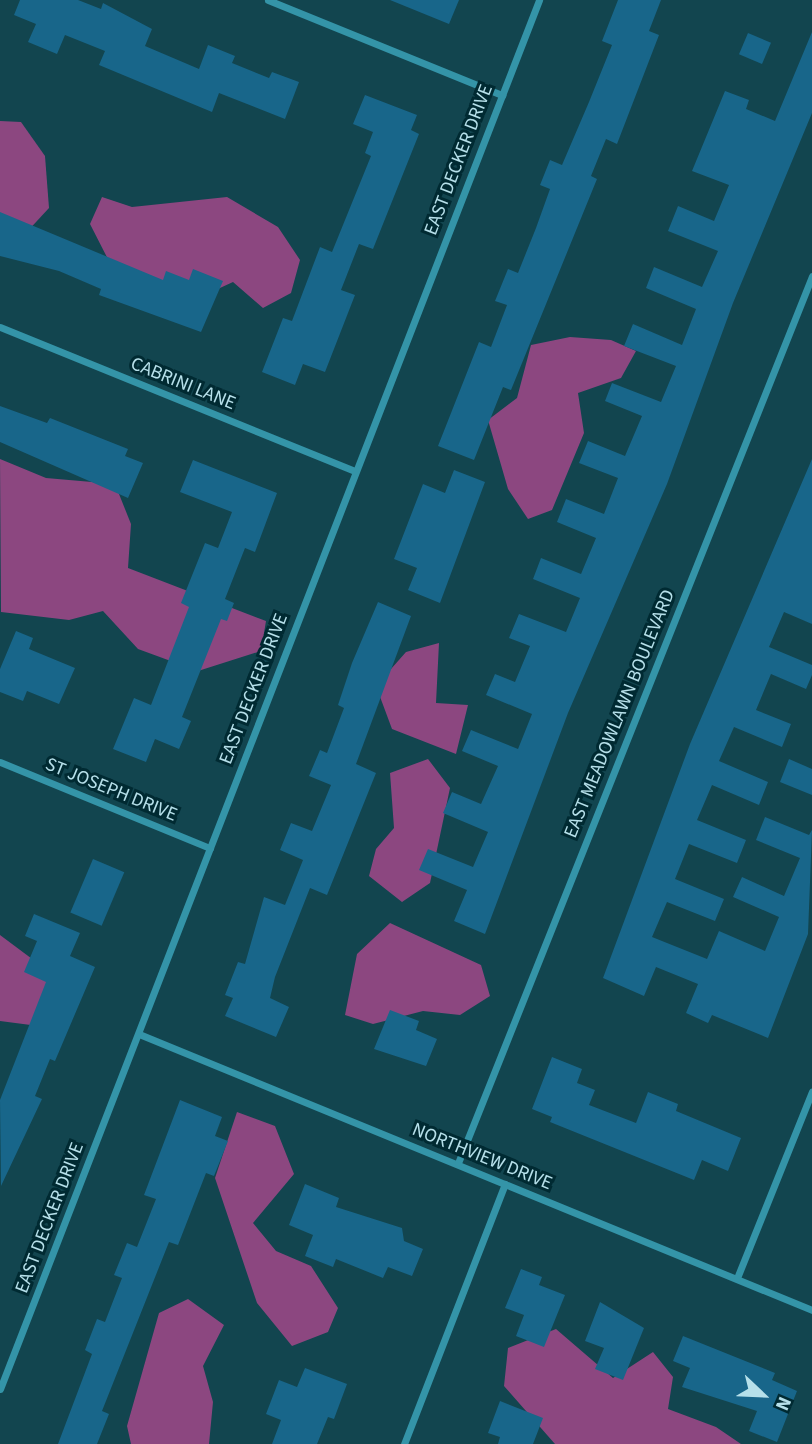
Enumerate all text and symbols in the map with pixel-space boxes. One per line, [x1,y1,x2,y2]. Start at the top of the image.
street label: EAST DECKER DRIVE [420,81,498,239]
street label: CABRINI LANE [127,353,239,415]
street label: EAST MEADOWLAWN BOULEVARD [560,587,680,841]
street label: EAST DECKER DRIVE [215,610,293,768]
street label: ST JOSEPH DRIVE [42,753,180,827]
street label: NORTHVIEW DRIVE [409,1119,555,1195]
street label: EAST DECKER DRIVE [11,1139,89,1297]
north arrow [728,1360,798,1430]
text: N [768,1392,798,1414]

